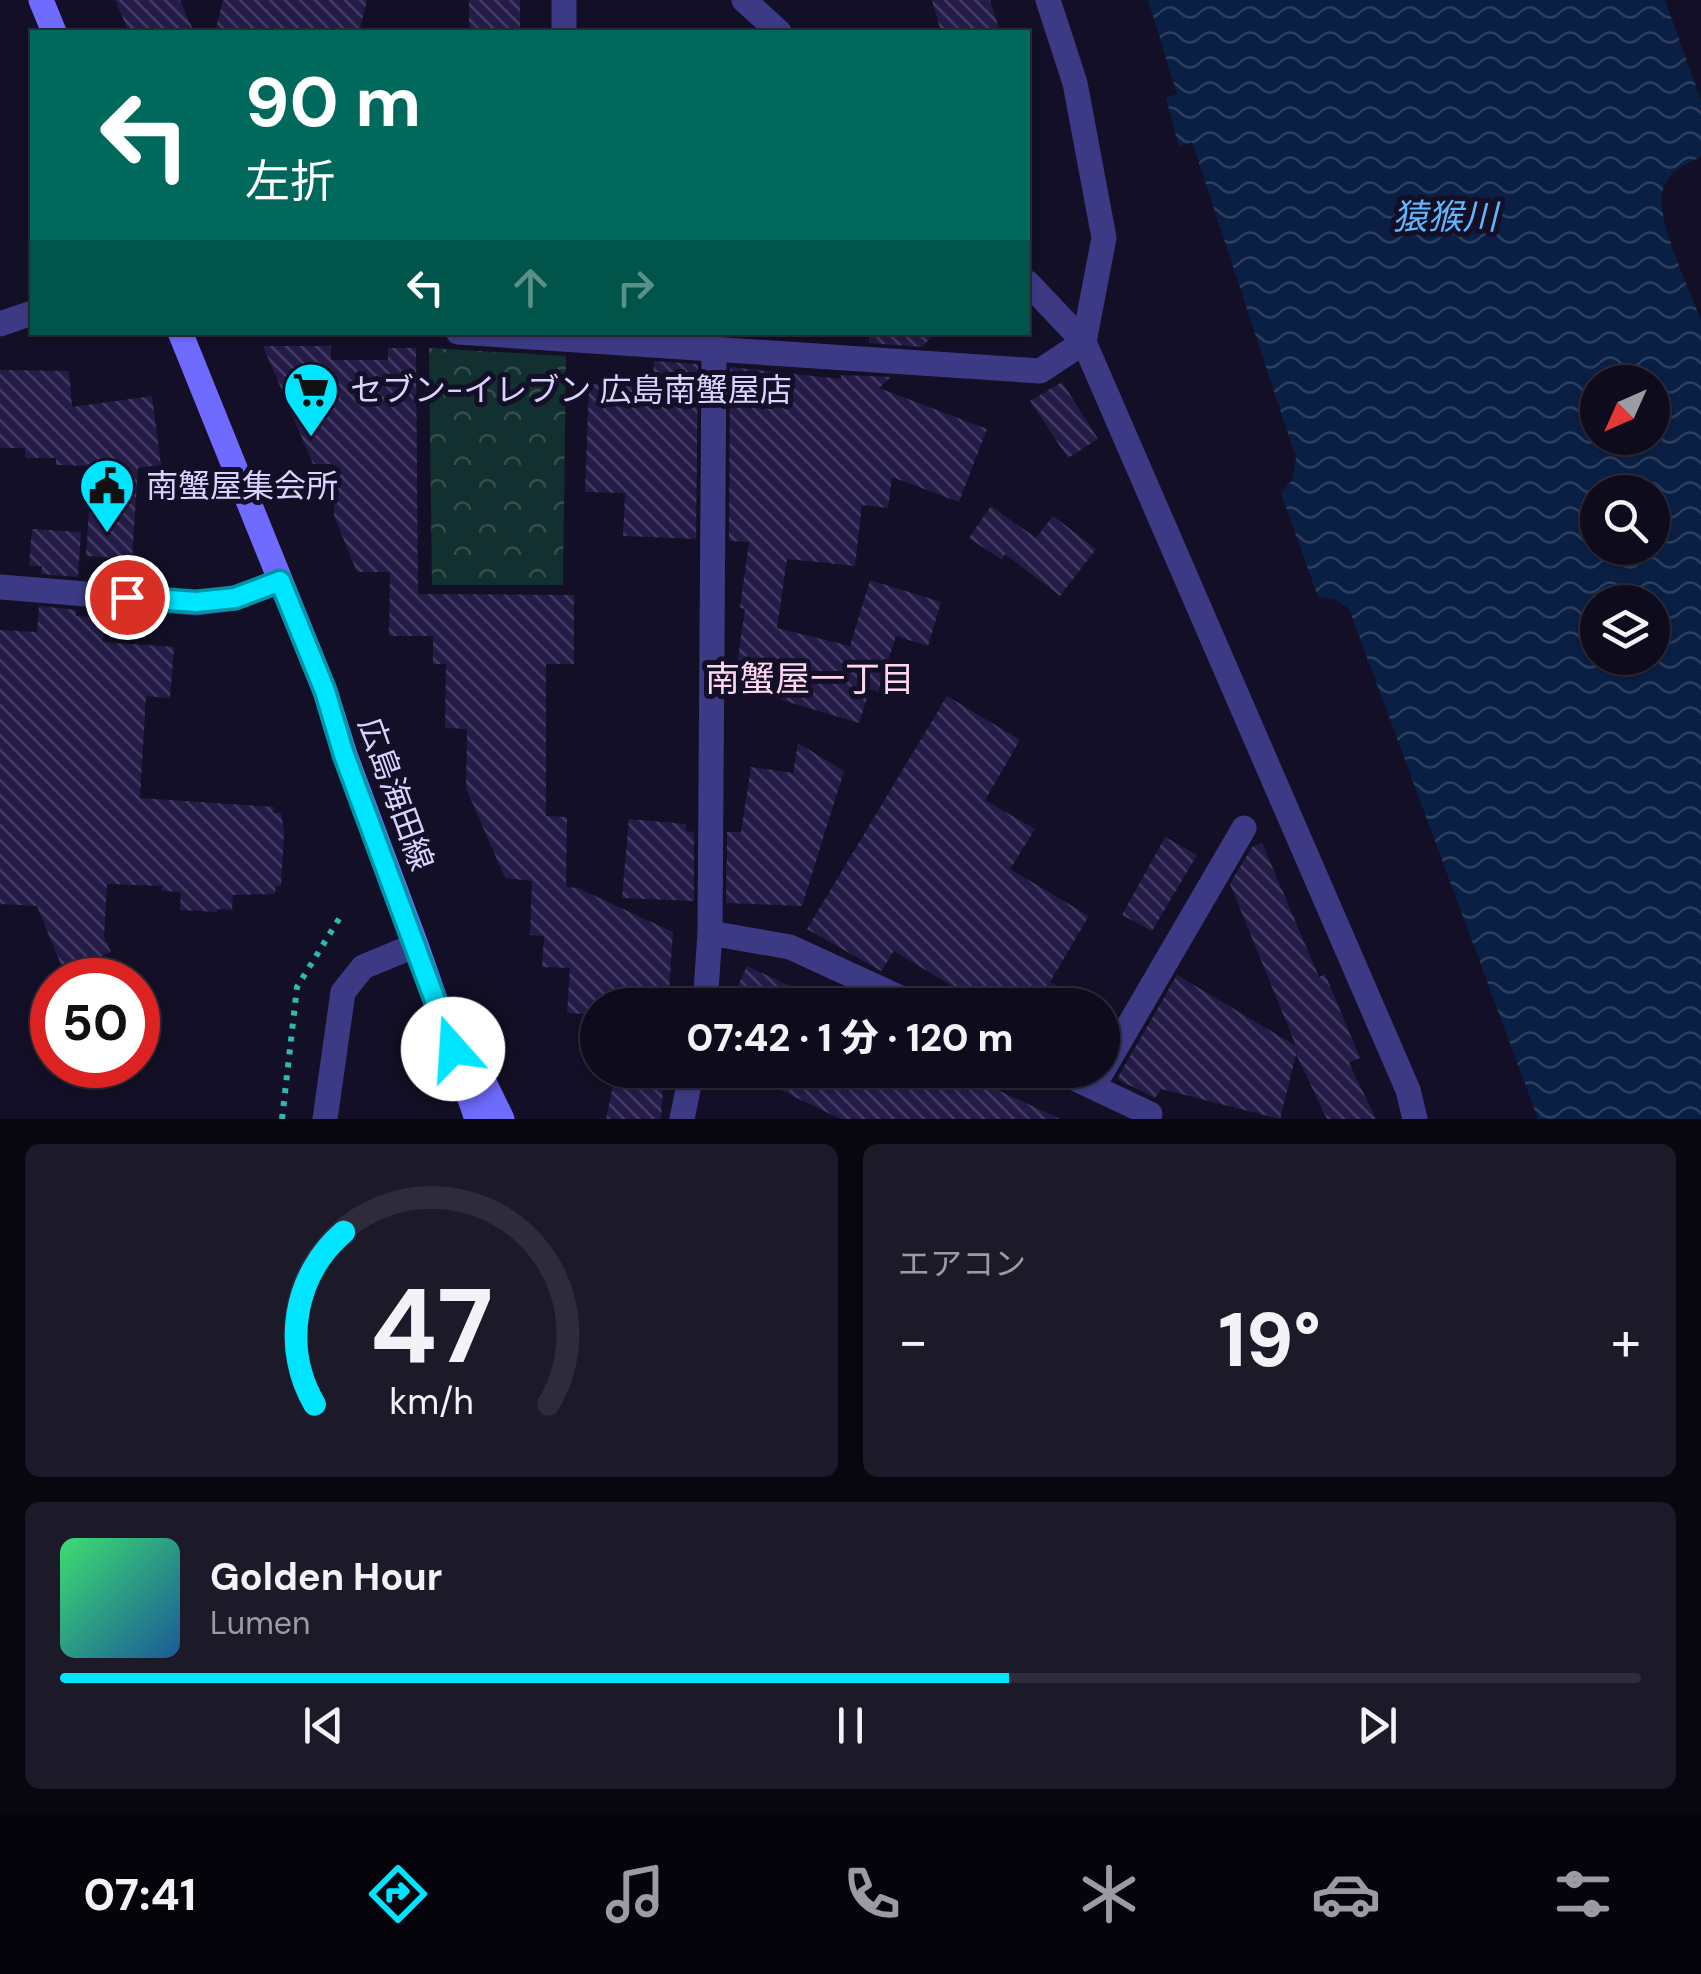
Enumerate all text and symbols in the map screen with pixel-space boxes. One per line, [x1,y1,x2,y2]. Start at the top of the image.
text: 90 m [245,57,421,148]
icon: left [80,70,210,200]
text: 左折 [245,152,335,211]
water label: 猿猴川 [1392,194,1501,240]
icon: left [398,260,453,315]
icon: ahead [503,260,558,315]
icon: right [608,260,663,315]
supermarket icon: セブン-イレブン 広島南蟹屋店 [281,360,341,439]
north arrow [1580,365,1670,455]
map controls [1580,365,1670,675]
place label: セブン-イレブン 広島南蟹屋店 [350,369,792,411]
public building icon: 南蟹屋集会所 [77,456,137,535]
place label: 南蟹屋集会所 [146,465,338,507]
button: search [1580,475,1670,565]
pin [85,555,170,640]
icon: arrive [100,570,155,625]
button: layers [1580,585,1670,675]
district label: 南蟹屋一丁目 [705,656,915,702]
street label: 広島海田線 [349,712,443,876]
speed limit sign: 50 [30,958,160,1088]
position arrow [401,997,505,1101]
text: 07:42 · 1 分 · 120 m [687,1013,1013,1063]
text: エアコン [898,1243,1026,1285]
text: 47 [370,1259,493,1394]
text: 19° [1218,1292,1321,1389]
text: − [898,1305,928,1377]
text: + [1611,1305,1641,1377]
text: km/h [389,1379,474,1425]
text: Golden Hour [210,1552,442,1602]
text: Lumen [210,1602,310,1644]
icon: previous [296,1698,351,1753]
icon: pause [823,1698,878,1753]
icon: next [1350,1698,1405,1753]
icon: directions [363,1859,433,1929]
icon: music [600,1859,670,1929]
icon: phone [837,1859,907,1929]
icon: climate [1074,1859,1144,1929]
icon: car [1311,1859,1381,1929]
icon: filters [1548,1859,1618,1929]
text: 07:41 [83,1865,196,1924]

